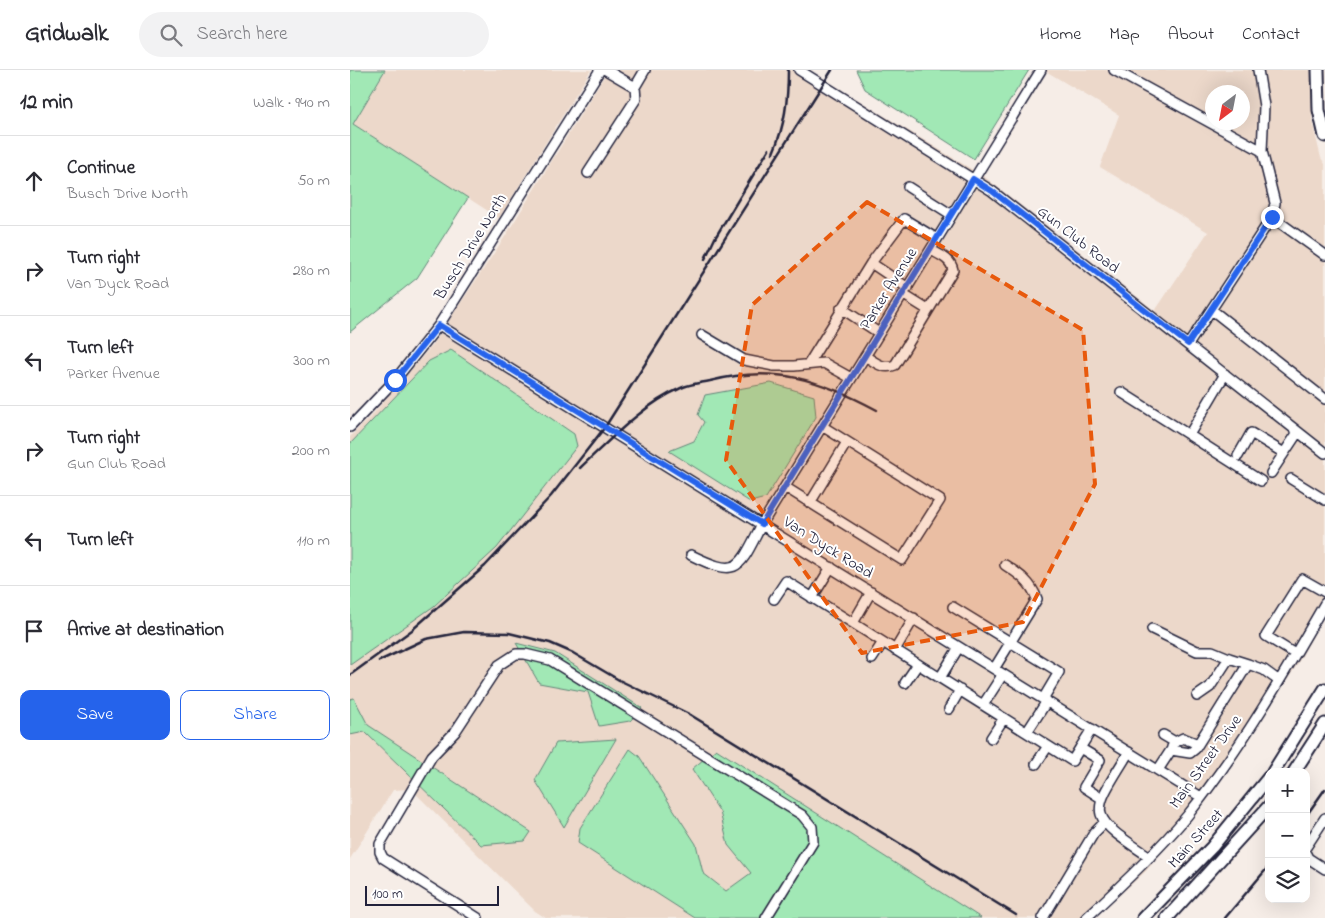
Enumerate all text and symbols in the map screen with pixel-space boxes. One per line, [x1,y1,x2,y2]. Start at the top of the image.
search box [139,12,489,57]
text: Gridwalk [25,17,109,52]
icon: search [157,21,185,49]
text: Search here [197,21,288,48]
text: Home [1040,22,1081,48]
text: Map [1109,22,1140,48]
text: About [1168,22,1214,48]
text: Contact [1242,22,1300,48]
north arrow [1205,85,1250,130]
text: 12 min [20,88,73,118]
text: Walk · 940 m [253,91,330,115]
text: Continue [67,155,135,182]
icon: ahead [20,167,48,195]
text: 50 m [298,169,330,193]
text: Busch Drive North [67,182,188,206]
street label: Busch Drive North [428,189,513,306]
street label: Gun Club Road [1032,200,1124,280]
route end [1261,206,1284,229]
street label: Parker Avenue [854,243,924,335]
text: Turn right [67,245,140,272]
icon: right [20,257,48,285]
text: 280 m [293,259,330,283]
text: Van Dyck Road [67,272,169,296]
text: Turn left [67,335,134,362]
icon: left [20,347,48,375]
text: 300 m [293,349,330,373]
text: Parker Avenue [67,362,160,386]
route start [384,369,407,392]
text: Turn right [67,425,140,452]
icon: right [20,437,48,465]
text: 200 m [292,439,330,463]
text: Gun Club Road [67,452,166,476]
street label: Van Dyck Road [778,510,878,585]
icon: left [20,527,48,555]
text: Turn left [67,527,134,554]
text: 110 m [296,529,330,553]
icon: arrive [20,617,48,645]
text: Arrive at destination [67,617,224,644]
button: Save [20,690,170,740]
button: Share [180,690,330,740]
street label: Main Street Drive [1164,709,1249,814]
map controls [1265,768,1310,903]
button: + [1265,768,1310,813]
street label: Main Street [1163,803,1230,874]
button: − [1265,813,1310,858]
button: layers [1265,858,1310,903]
scale bar [365,883,499,906]
text: 100 m [372,884,403,905]

